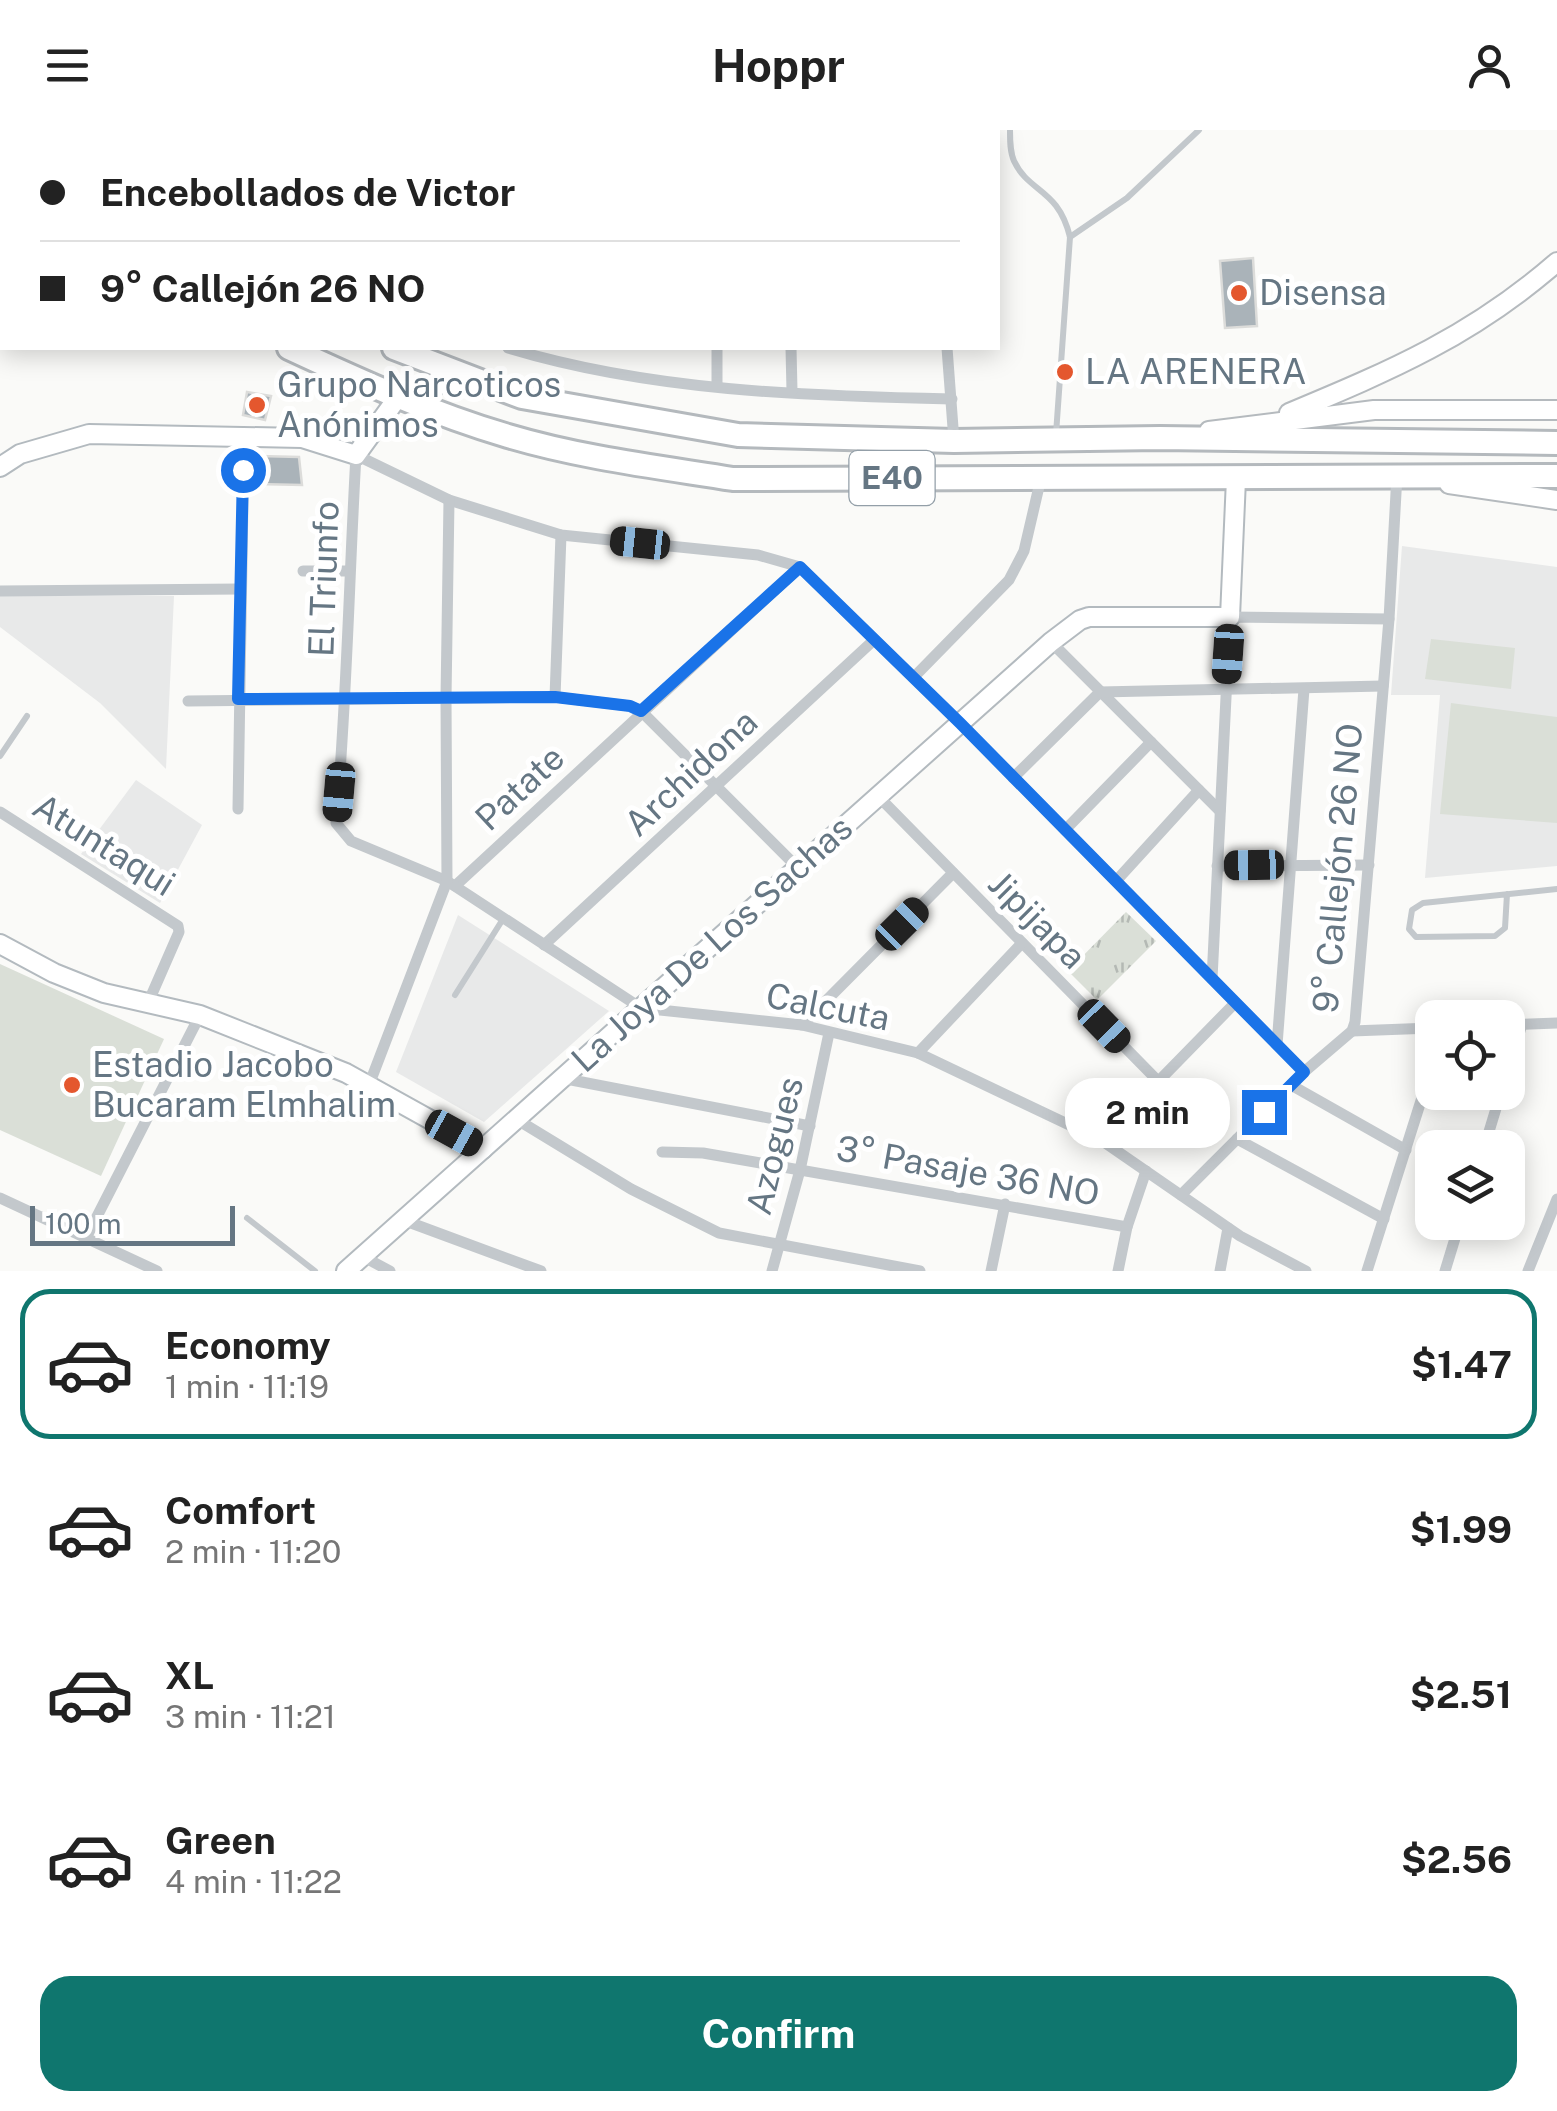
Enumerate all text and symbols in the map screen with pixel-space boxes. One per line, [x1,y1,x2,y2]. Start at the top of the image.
icon: menu [40,38,95,93]
icon: person [1462,38,1517,93]
text: Hoppr [712,39,845,92]
text: Encebollados de Victor [100,170,515,215]
text: 9° Callejón 26 NO [100,266,425,311]
place label: Disensa [1259,272,1387,313]
marker: Disensa [1228,282,1250,304]
place label: LA ARENERA [1085,351,1307,392]
marker: LA ARENERA [1054,361,1076,383]
place label: Grupo Narcoticos Anónimos [277,364,561,445]
marker: Grupo Narcoticos Anónimos [246,394,268,416]
route start [221,448,266,493]
road number: E40 [850,451,934,505]
street label: El Triunfo [300,500,347,658]
car [609,525,671,561]
car [1211,623,1245,685]
street label: Archidona [616,701,765,844]
street label: 9° Callejón 26 NO [1304,722,1371,1014]
street label: Patate [467,737,572,839]
car [321,761,357,823]
street label: Atuntaqui [26,785,183,904]
street label: La Joya De Los Sachas [563,807,860,1080]
car [1224,849,1284,881]
street label: Jipijapa [980,863,1094,977]
car [870,892,934,956]
street label: Calcuta [763,974,893,1039]
car [1072,994,1136,1058]
map controls [1415,1000,1525,1240]
button: locate [1415,1000,1525,1110]
place label: Estadio Jacobo Bucaram Elmhalim [92,1044,396,1125]
street label: Azogues [738,1073,811,1219]
marker: Estadio Jacobo Bucaram Elmhalim [61,1074,83,1096]
callout: 2 min [1064,1077,1229,1147]
route end [1242,1090,1287,1135]
text: 2 min [1106,1094,1189,1131]
car [420,1105,488,1161]
street label: 3° Pasaje 36 NO [833,1127,1103,1214]
button: layers [1415,1130,1525,1240]
scale bar [30,1201,235,1246]
text: 100 m [45,1207,122,1240]
icon: car [45,1319,135,1409]
text: Economy [165,1323,331,1368]
text: $1.47 [1411,1342,1512,1387]
text: 1 min · 11:19 [165,1368,329,1405]
icon: car [45,1484,135,1574]
text: Comfort [165,1488,316,1533]
text: $1.99 [1410,1507,1512,1552]
text: 2 min · 11:20 [165,1533,341,1570]
icon: car [45,1649,135,1739]
text: XL [165,1653,214,1698]
text: $2.51 [1410,1672,1512,1717]
text: 3 min · 11:21 [165,1698,336,1735]
icon: car [45,1814,135,1904]
text: Green [165,1818,276,1863]
text: $2.56 [1401,1837,1512,1882]
text: 4 min · 11:22 [165,1863,342,1900]
button: Confirm [40,1976,1517,2091]

